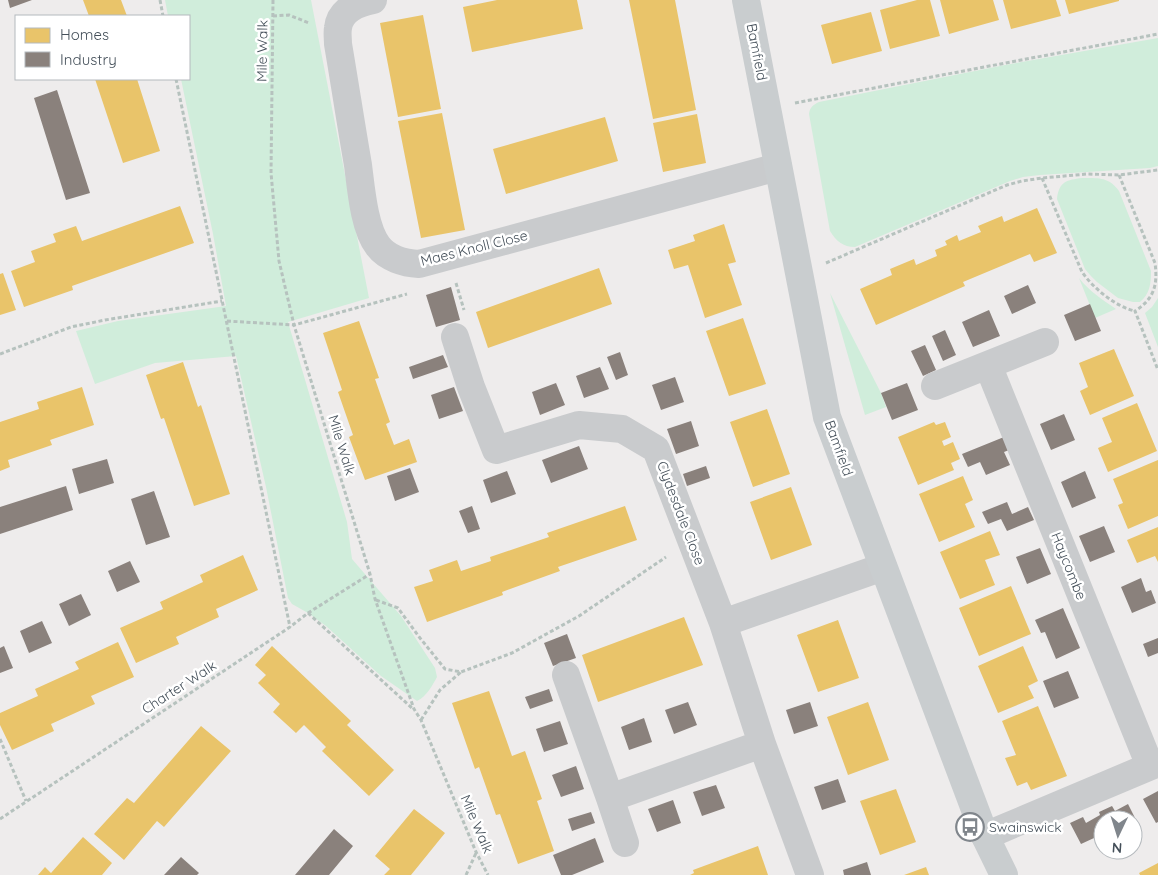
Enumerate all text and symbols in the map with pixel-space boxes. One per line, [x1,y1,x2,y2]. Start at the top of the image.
legend [15,15,190,80]
street label: Mile Walk [252,20,272,82]
street label: Bamfield [743,22,771,82]
text: Homes [60,25,109,44]
text: Industry [60,50,117,69]
street label: Maes Knoll Close [419,226,529,270]
street label: Mile Walk [324,413,360,477]
street label: Bamfield [821,418,857,478]
street label: Clydesdale Close [653,458,709,568]
street label: Haycombe [1047,530,1091,603]
street label: Charter Walk [138,656,220,718]
street label: Mile Walk [457,792,497,856]
north arrow [1093,810,1143,860]
bus stop icon: Swainswick [955,812,985,842]
place label: Swainswick [989,818,1062,836]
text: N [1111,839,1123,857]

